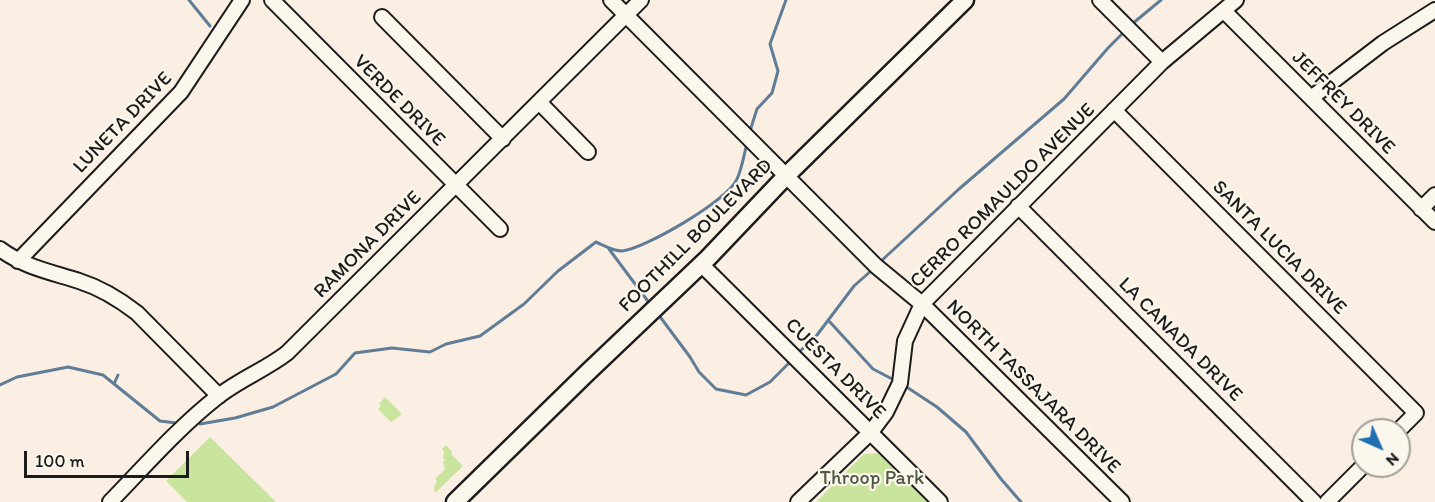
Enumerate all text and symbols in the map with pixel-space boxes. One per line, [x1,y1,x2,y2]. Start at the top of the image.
street label: JEFFREY DRIVE [1286,46,1400,160]
street label: VERDE DRIVE [348,50,450,152]
street label: LUNETA DRIVE [68,67,178,179]
street label: CERRO ROMAULDO AVENUE [906,99,1100,293]
street label: FOOTHILL BOULEVARD [614,154,778,318]
street label: SANTA LUCIA DRIVE [1207,176,1351,320]
street label: RAMONA DRIVE [309,186,427,304]
street label: LA CANADA DRIVE [1113,273,1247,407]
street label: NORTH TASSAJARA DRIVE [941,295,1125,479]
street label: CUESTA DRIVE [779,313,891,425]
north arrow [1351,418,1411,478]
scale bar [27,439,192,477]
text: N [1382,449,1403,470]
text: 100 m [35,450,85,472]
park label: Throop Park [820,467,924,491]

